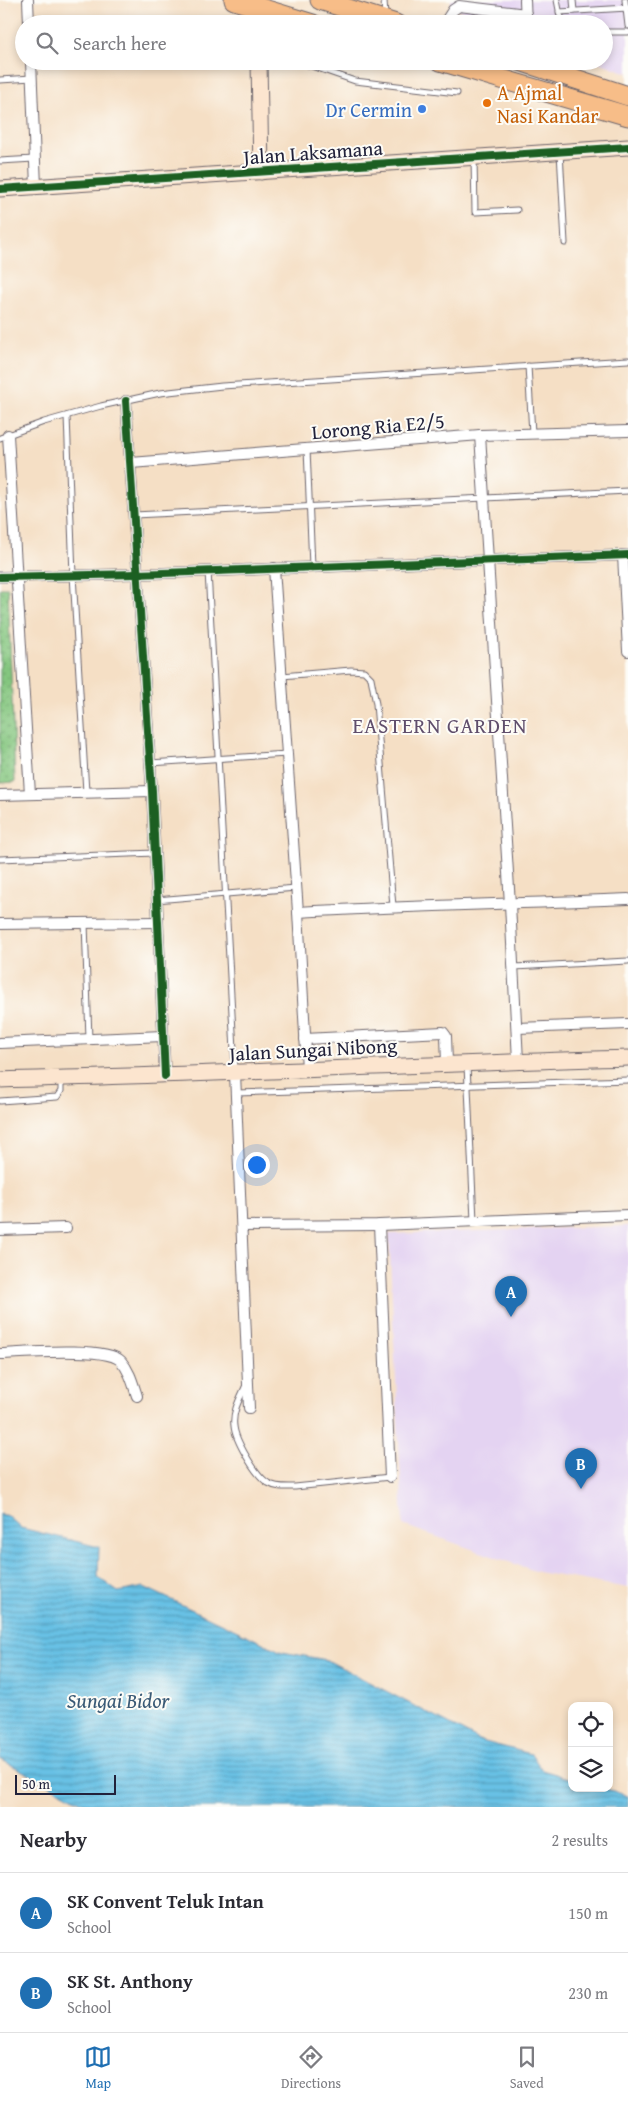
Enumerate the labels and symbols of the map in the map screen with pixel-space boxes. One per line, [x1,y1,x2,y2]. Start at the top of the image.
place label: A Ajmal Nasi Kandar [497,78,598,130]
place label: Dr Cermin [326,95,412,124]
marker: A Ajmal Nasi Kandar [481,97,493,109]
marker: Dr Cermin [416,103,428,115]
street label: Jalan Laksamana [239,133,384,172]
street label: Lorong Ria E2/5 [310,406,446,446]
district label: EASTERN GARDEN [353,710,527,741]
street label: Jalan Sungai Nibong [225,1030,398,1068]
your location [244,1152,270,1178]
pin: A [495,1276,527,1317]
pin: B [565,1448,597,1489]
water label: Sungai Bidor [67,1685,170,1716]
scale bar [15,1772,116,1795]

